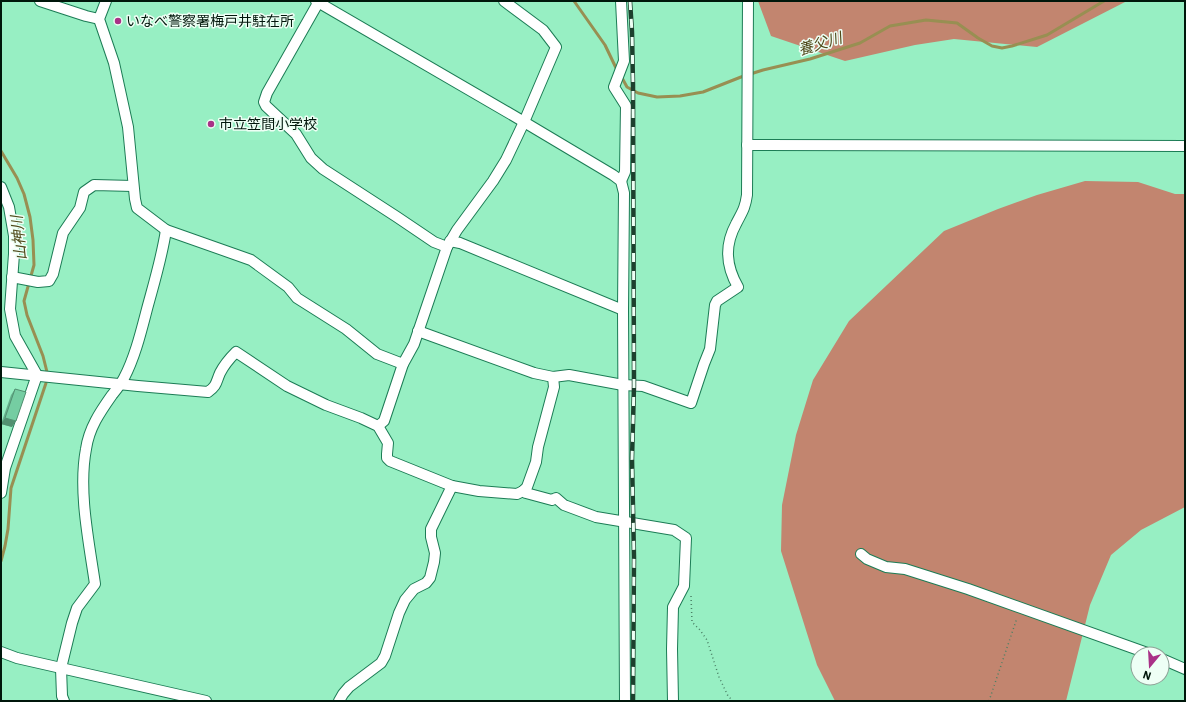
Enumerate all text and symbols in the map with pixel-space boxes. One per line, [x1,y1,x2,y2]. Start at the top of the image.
place label: いなべ警察署梅戸井駐在所 [126,12,294,30]
marker: いなべ警察署梅戸井駐在所 [113,16,123,26]
water label: 養父川 [796,27,846,59]
place label: 市立笠間小学校 [219,115,317,133]
marker: 市立笠間小学校 [206,119,216,129]
water label: 山神川 [6,213,30,261]
north arrow [1130,646,1170,686]
text: N [1141,668,1153,683]

